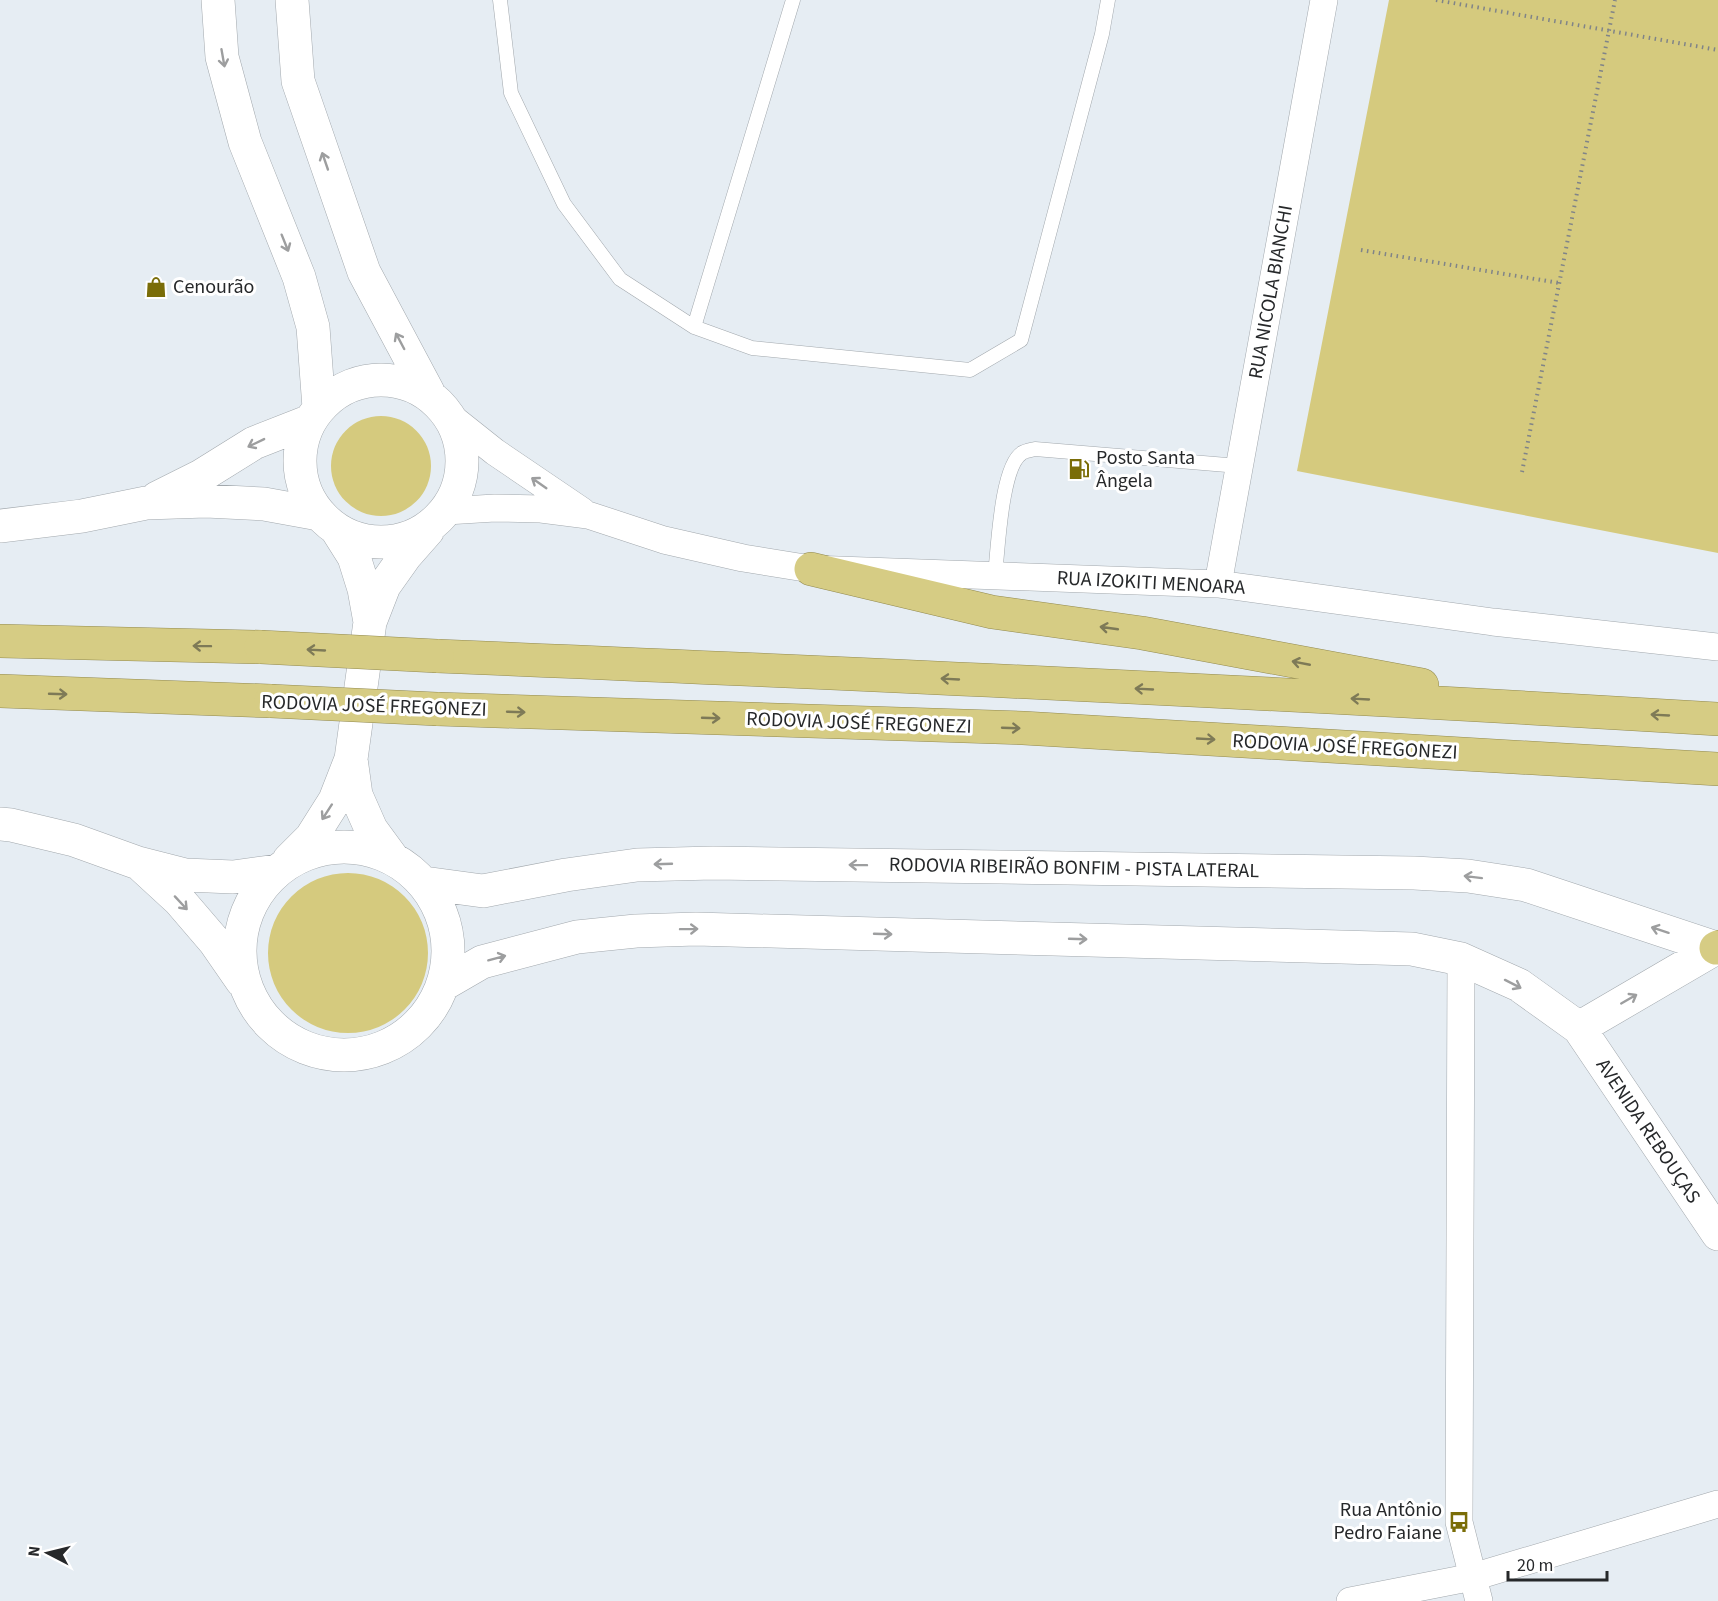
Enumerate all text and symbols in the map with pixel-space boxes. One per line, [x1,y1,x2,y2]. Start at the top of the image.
one-way arrow [218,48,229,67]
one-way arrow [319,153,330,171]
street label: RUA NICOLA BIANCHI [1242,203,1300,381]
one-way arrow [280,233,291,251]
place label: Cenourão [173,273,254,301]
shop icon: Cenourão [144,275,168,299]
one-way arrow [394,332,406,350]
one-way arrow [247,438,265,450]
place label: Posto Santa Ângela [1096,444,1195,495]
fuel station icon: Posto Santa Ângela [1067,457,1091,481]
one-way arrow [531,477,548,489]
street label: RUA IZOKITI MENOARA [1056,564,1246,602]
one-way arrow [1100,623,1120,634]
one-way arrow [193,640,213,652]
one-way arrow [306,645,326,656]
one-way arrow [1292,657,1312,668]
one-way arrow [940,674,960,685]
one-way arrow [1135,683,1155,694]
one-way arrow [48,688,68,699]
street label: RODOVIA JOSÉ FREGONEZI [261,688,487,724]
one-way arrow [1351,694,1371,705]
street label: RODOVIA JOSÉ FREGONEZI [746,705,972,741]
one-way arrow [506,706,526,717]
one-way arrow [1650,710,1670,721]
one-way arrow [701,712,721,724]
one-way arrow [1001,722,1020,733]
street label: RODOVIA JOSÉ FREGONEZI [1232,727,1458,767]
one-way arrow [1195,733,1215,744]
one-way arrow [321,803,333,820]
street label: RODOVIA RIBEIRÃO BONFIM - PISTA LATERAL [889,851,1260,885]
one-way arrow [654,859,674,870]
one-way arrow [849,859,869,871]
one-way arrow [1464,872,1483,883]
one-way arrow [174,895,188,910]
one-way arrow [678,923,698,935]
one-way arrow [1651,923,1670,934]
one-way arrow [873,928,893,940]
one-way arrow [1068,934,1088,945]
one-way arrow [487,952,506,964]
one-way arrow [1504,978,1522,990]
one-way arrow [1620,992,1637,1004]
street label: AVENIDA REBOUÇAS [1589,1053,1707,1209]
place label: Rua Antônio Pedro Faiane [1333,1496,1442,1547]
bus stop icon: Rua Antônio Pedro Faiane [1447,1510,1471,1534]
north arrow [18,1523,78,1583]
scale bar [1508,1544,1607,1582]
text: N [23,1545,46,1558]
text: 20 m [1517,1553,1553,1578]

